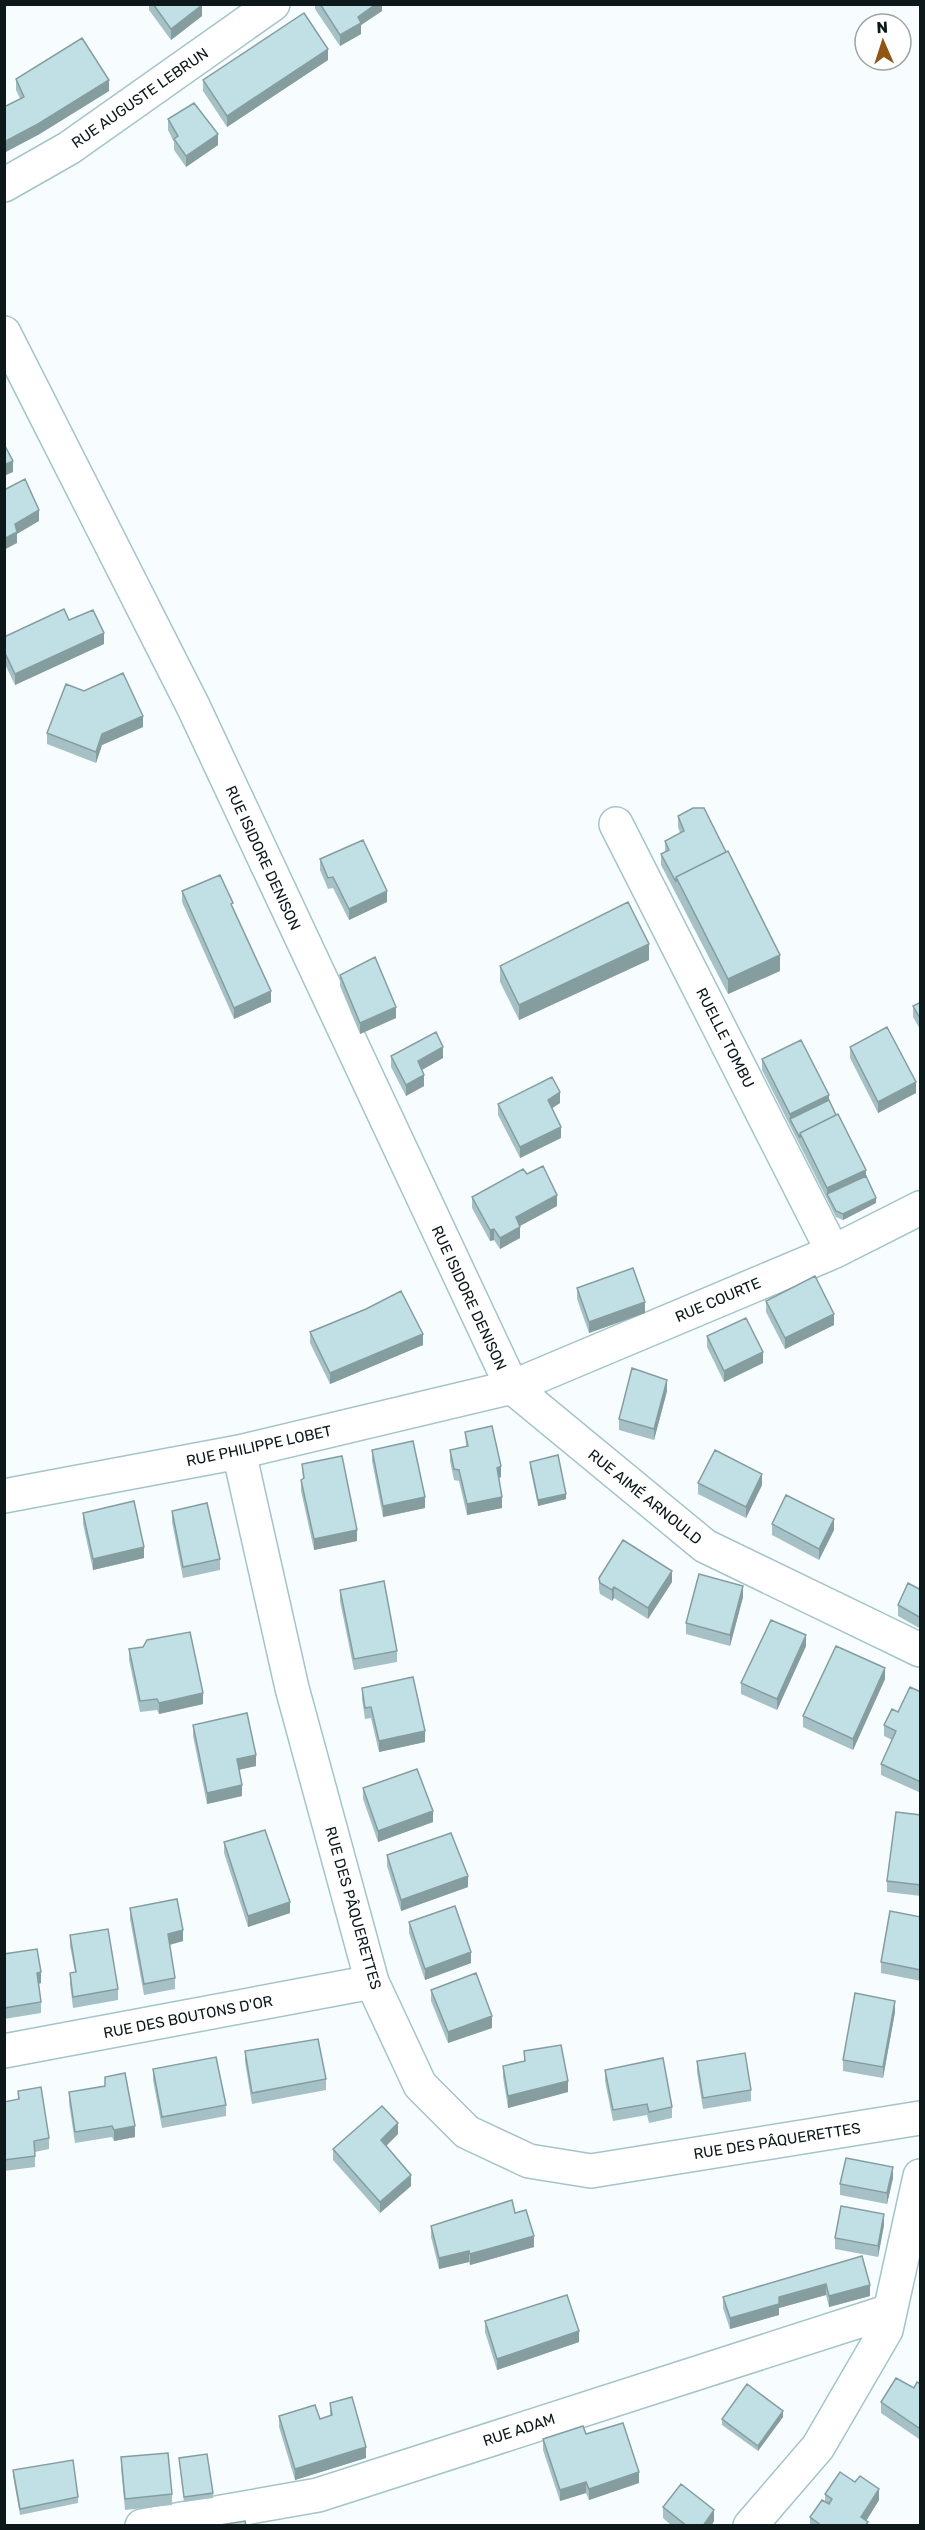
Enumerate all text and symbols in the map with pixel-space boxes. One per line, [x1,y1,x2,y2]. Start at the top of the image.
north arrow [853,12,913,72]
text: N [876,18,888,37]
street label: RUE AUGUSTE LEBRUN [68,44,212,152]
street label: RUE ISIDORE DENISON [222,783,304,933]
street label: RUELLE TOMBU [692,985,758,1091]
street label: RUE ISIDORE DENISON [428,1223,510,1373]
street label: RUE COURTE [672,1274,764,1326]
street label: RUE PHILIPPE LOBET [185,1422,334,1470]
street label: RUE AIMÉ ARNOULD [585,1446,705,1548]
street label: RUE DES PÂQUERETTES [321,1824,385,1992]
street label: RUE DES BOUTONS D'OR [102,1992,274,2042]
street label: RUE DES PÂQUERETTES [692,2119,862,2163]
street label: RUE ADAM [481,2410,557,2450]

